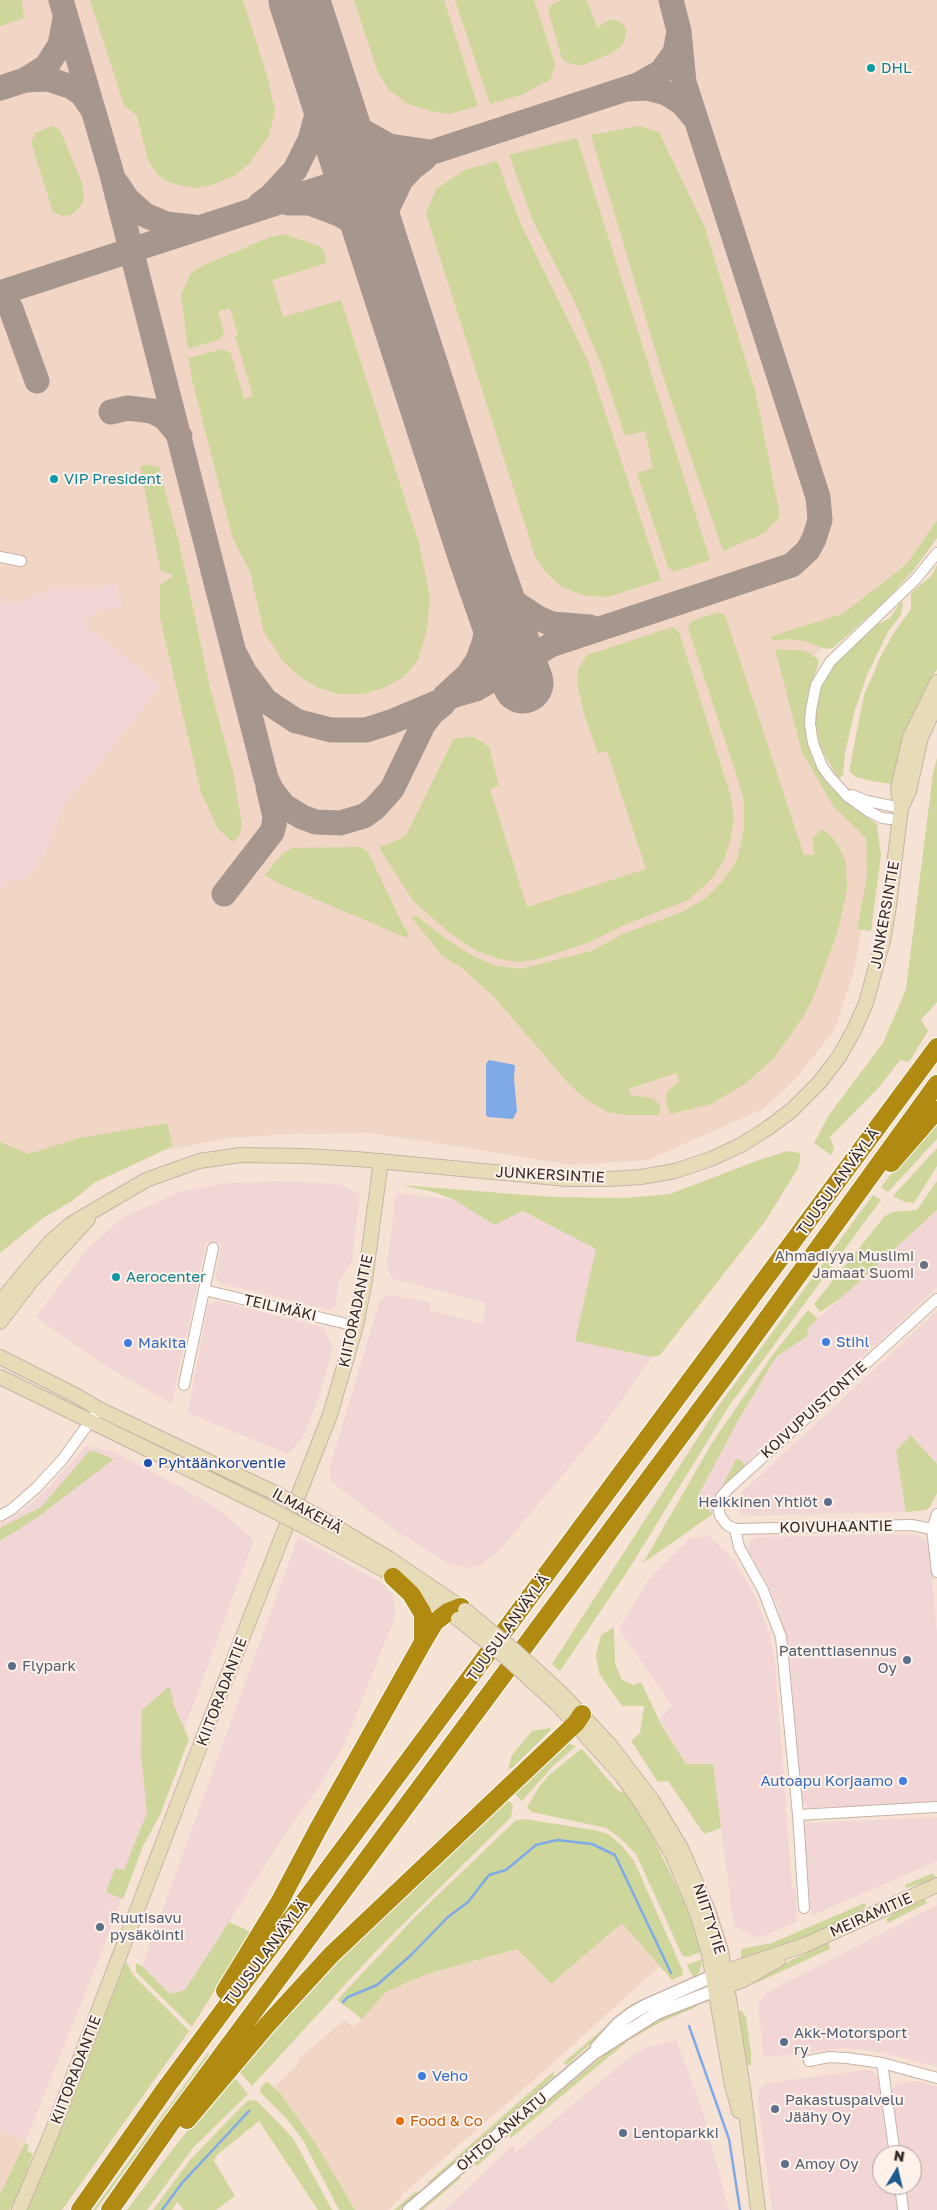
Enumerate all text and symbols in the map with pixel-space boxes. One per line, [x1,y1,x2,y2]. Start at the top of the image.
place label: DHL [881,59,911,77]
marker: DHL [865,62,877,74]
place label: VIP President [64,470,162,488]
marker: VIP President [48,473,60,485]
street label: JUNKERSINTIE [867,860,903,970]
street label: TUUSULANVÄYLÄ [793,1125,883,1239]
street label: JUNKERSINTIE [495,1163,605,1187]
place label: Ahmadiyya Muslimi Jamaat Suomi [775,1247,914,1282]
street label: KIITORADANTIE [335,1253,377,1369]
marker: Ahmadiyya Muslimi Jamaat Suomi [918,1259,930,1271]
place label: Aerocenter [126,1268,206,1286]
marker: Aerocenter [110,1271,122,1283]
street label: TEILIMÄKI [242,1291,318,1325]
place label: Stihl [836,1333,869,1351]
place label: Makita [138,1334,186,1352]
marker: Stihl [820,1336,832,1348]
marker: Makita [122,1337,134,1349]
street label: KOIVUPUISTONTIE [757,1358,871,1462]
place label: Pyhtäänkorventie [158,1454,286,1472]
marker: Pyhtäänkorventie [142,1457,154,1469]
street label: ILMAKEHÄ [269,1484,345,1538]
place label: Heikkinen Yhtiöt [698,1493,818,1511]
marker: Heikkinen Yhtiöt [822,1496,834,1508]
street label: KOIVUHAANTIE [779,1517,893,1537]
street label: TUUSULANVÄYLÄ [463,1571,553,1685]
street label: KIITORADANTIE [193,1635,251,1749]
place label: Patenttiasennus Oy [779,1642,897,1677]
marker: Patenttiasennus Oy [901,1654,913,1666]
place label: Flypark [22,1657,76,1675]
marker: Flypark [6,1660,18,1672]
place label: Autoapu Korjaamo [761,1772,893,1790]
marker: Autoapu Korjaamo [897,1775,909,1787]
street label: NIITTYTIE [689,1881,729,1957]
street label: MEIRAMITIE [827,1889,915,1941]
street label: TUUSULANVÄYLÄ [220,1896,312,2010]
place label: Ruutisavu pysäköinti [110,1909,184,1944]
marker: Ruutisavu pysäköinti [94,1921,106,1933]
street label: KIITORADANTIE [47,2013,105,2127]
place label: Akk-Motorsport ry [794,2024,907,2059]
marker: Akk-Motorsport ry [778,2036,790,2048]
place label: Veho [432,2067,468,2085]
marker: Veho [416,2070,428,2082]
street label: OHTOLANKATU [453,2089,551,2175]
place label: Pakastuspalvelu Jäähy Oy [785,2091,904,2126]
marker: Pakastuspalvelu Jäähy Oy [769,2103,781,2115]
place label: Food & Co [410,2112,483,2130]
marker: Food & Co [394,2115,406,2127]
place label: Lentoparkki [633,2124,719,2142]
marker: Lentoparkki [617,2127,629,2139]
north arrow [872,2145,922,2195]
text: N [893,2146,906,2165]
place label: Amoy Oy [795,2155,859,2173]
marker: Amoy Oy [779,2158,791,2170]

